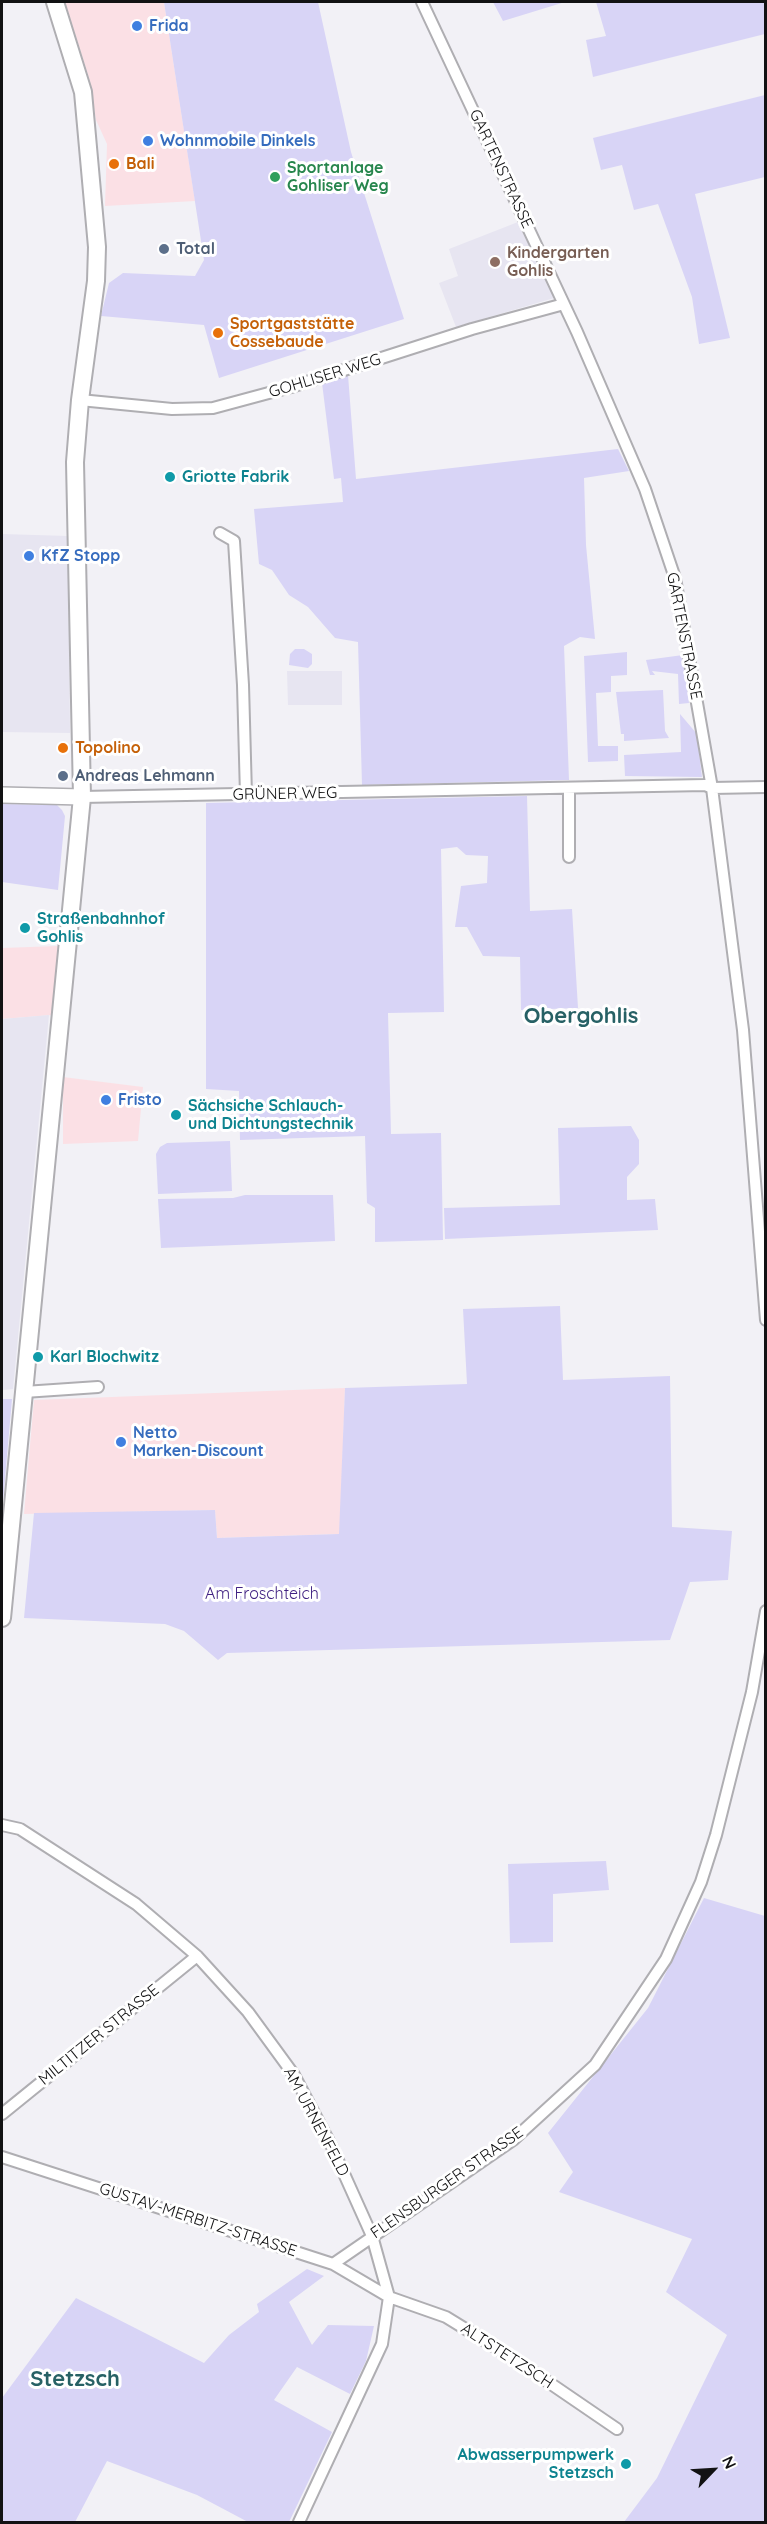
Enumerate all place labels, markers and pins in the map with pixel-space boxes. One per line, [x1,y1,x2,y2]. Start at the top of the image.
place label: Frida [149,16,189,36]
marker: Frida [130,19,144,33]
place label: Wohnmobile Dinkels [160,131,315,151]
marker: Wohnmobile Dinkels [141,134,155,148]
place label: Bali [126,154,155,174]
marker: Bali [107,157,121,171]
place label: Sportanlage Gohliser Weg [287,158,389,196]
marker: Sportanlage Gohliser Weg [268,170,282,184]
place label: Total [176,239,215,259]
marker: Total [157,242,171,256]
place label: Kindergarten Gohlis [507,243,610,281]
marker: Kindergarten Gohlis [488,255,502,269]
place label: Sportgaststätte Cossebaude [230,314,354,352]
marker: Sportgaststätte Cossebaude [211,326,225,340]
place label: Griotte Fabrik [182,467,289,487]
marker: Griotte Fabrik [163,470,177,484]
place label: KfZ Stopp [41,546,120,566]
marker: KfZ Stopp [22,549,36,563]
place label: Topolino [75,738,141,758]
marker: Topolino [56,741,70,755]
place label: Andreas Lehmann [75,766,215,786]
marker: Andreas Lehmann [56,769,70,783]
place label: Straßenbahnhof Gohlis [37,909,165,947]
marker: Straßenbahnhof Gohlis [18,921,32,935]
place label: Fristo [118,1090,162,1110]
marker: Fristo [99,1093,113,1107]
place label: Sächsiche Schlauch- und Dichtungstechnik [188,1096,354,1134]
marker: Sächsiche Schlauch- und Dichtungstechnik [169,1108,183,1122]
place label: Karl Blochwitz [50,1347,159,1367]
marker: Karl Blochwitz [31,1350,45,1364]
place label: Netto Marken-Discount [133,1423,264,1461]
marker: Netto Marken-Discount [114,1435,128,1449]
place label: Abwasserpumpwerk Stetzsch [458,2445,614,2483]
marker: Abwasserpumpwerk Stetzsch [619,2457,633,2471]

